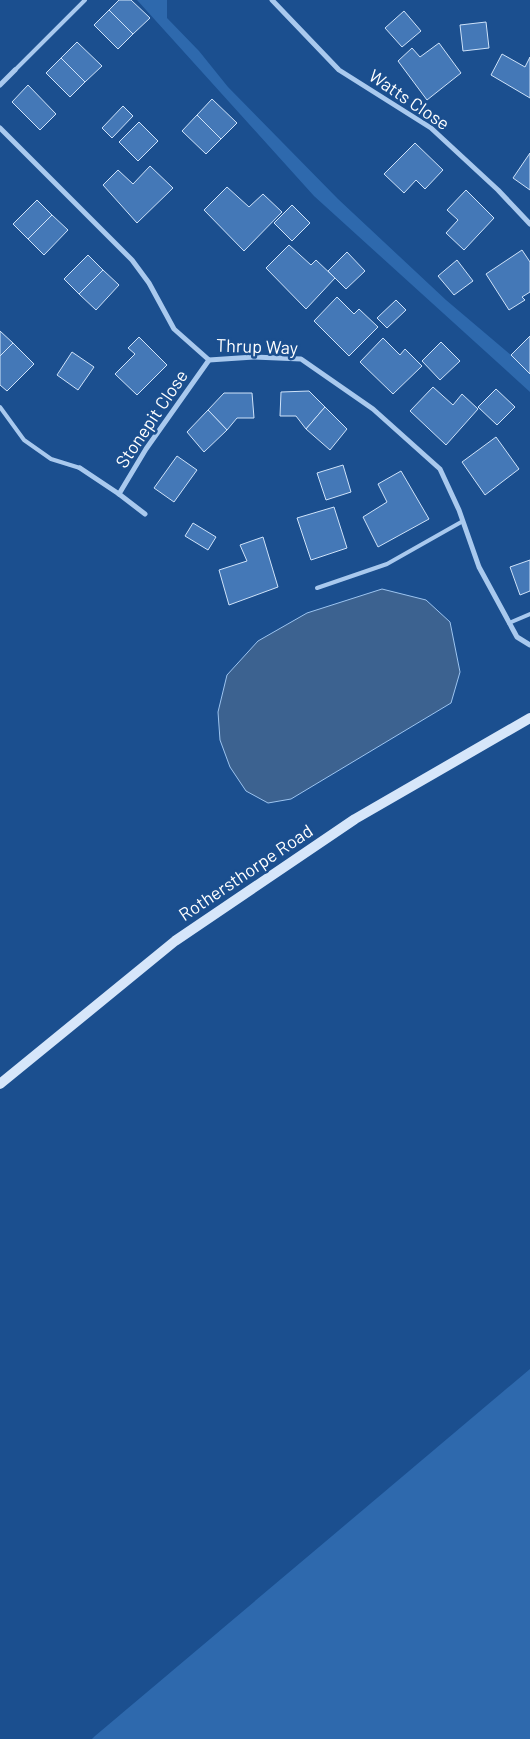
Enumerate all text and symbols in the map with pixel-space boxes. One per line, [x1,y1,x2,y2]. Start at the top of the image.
street label: Watts Close [365,64,454,134]
street label: Thrup Way [216,334,298,358]
street label: Stonepit Close [110,365,192,472]
street label: Rothersthorpe Road [174,819,317,925]

